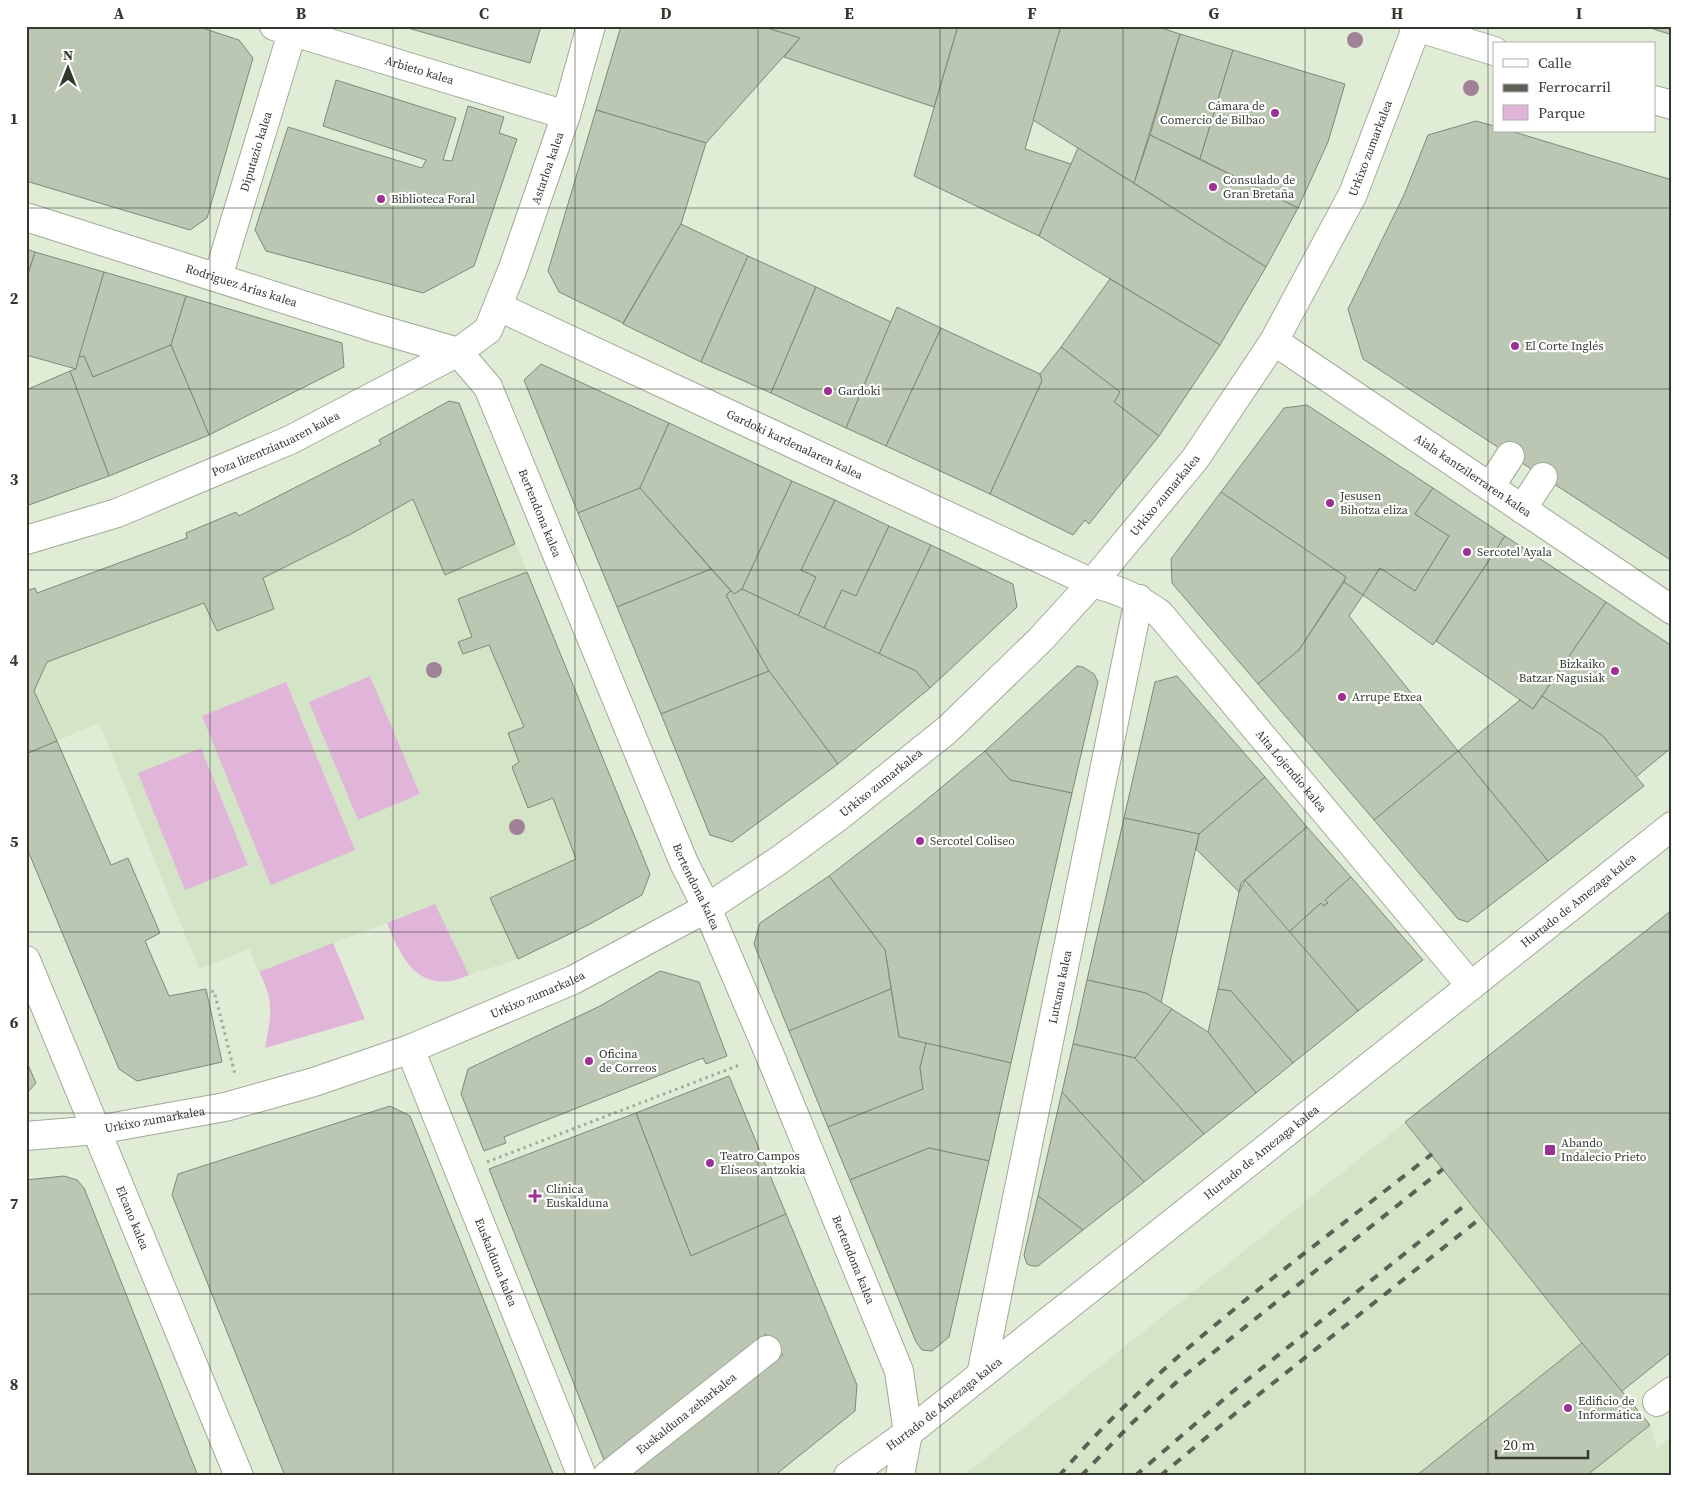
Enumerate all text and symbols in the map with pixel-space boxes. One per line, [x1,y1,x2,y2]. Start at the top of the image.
text: A [114,2,125,24]
text: B [296,2,307,24]
text: C [479,2,489,24]
text: D [660,2,672,24]
text: E [844,2,854,24]
text: F [1027,2,1037,24]
text: G [1209,2,1220,24]
text: H [1391,2,1403,24]
text: I [1576,2,1582,24]
north arrow [42,42,92,92]
legend [1493,42,1656,132]
text: N [63,45,73,65]
street label: Arbieto kalea [383,52,457,89]
text: Calle [1538,52,1572,73]
text: Ferrocarril [1538,76,1612,97]
street label: Urkixo zumarkalea [1345,97,1396,199]
place label: Cámara de Comercio de Bilbao [1160,98,1265,128]
text: Parque [1538,102,1586,123]
text: 1 [10,107,18,129]
marker: Cámara de Comercio de Bilbao [1269,107,1281,119]
street label: Diputazio kalea [236,109,276,194]
street label: Astarloa kalea [528,129,568,207]
place label: Consulado de Gran Bretaña [1223,172,1295,202]
marker: Consulado de Gran Bretaña [1207,181,1219,193]
place label: Biblioteca Foral [391,191,475,207]
marker: Biblioteca Foral [375,193,387,205]
street label: Rodriguez Arias kalea [183,260,300,311]
text: 2 [10,287,19,309]
place label: El Corte Inglés [1525,338,1604,354]
marker: El Corte Inglés [1509,340,1521,352]
place label: Gardoki [838,383,881,399]
marker: Gardoki [822,385,834,397]
street label: Gardoki kardenalaren kalea [724,406,866,484]
street label: Poza lizentziatuaren kalea [209,407,343,480]
street label: Aiala kantzilerraren kalea [1411,430,1535,521]
street label: Urkixo zumarkalea [1126,451,1204,539]
street label: Bertendona kalea [515,466,566,560]
text: 3 [10,468,19,490]
place label: Jesusen Bihotza eliza [1339,488,1409,518]
marker: Jesusen Bihotza eliza [1324,497,1336,509]
place label: Sercotel Ayala [1477,544,1553,560]
marker: Sercotel Ayala [1461,546,1473,558]
text: 4 [10,649,19,671]
place label: Bizkaiko Batzar Nagusiak [1519,656,1605,686]
marker: Bizkaiko Batzar Nagusiak [1609,665,1621,677]
place label: Arrupe Etxea [1352,689,1423,705]
marker: Arrupe Etxea [1336,691,1348,703]
street label: Aita Lojendio kalea [1252,726,1331,816]
street label: Urkixo zumarkalea [836,744,926,821]
text: 5 [10,830,19,852]
place label: Sercotel Coliseo [930,833,1015,849]
marker: Sercotel Coliseo [914,835,926,847]
street label: Bertendona kalea [669,841,724,933]
street label: Hurtado de Amezaga kalea [1517,849,1640,951]
street label: Lutxana kalea [1045,948,1075,1025]
street label: Urkixo zumarkalea [488,967,589,1022]
text: 6 [10,1011,19,1033]
place label: Oficina de Correos [599,1046,657,1076]
marker: Oficina de Correos [583,1055,595,1067]
street label: Hurtado de Amezaga kalea [1200,1101,1323,1203]
street label: Urkixo zumarkalea [103,1103,207,1136]
place label: Abando Indalecio Prieto [1561,1135,1647,1165]
marker: Abando Indalecio Prieto [1543,1143,1557,1157]
place label: Teatro Campos Elíseos antzokia [720,1148,807,1178]
marker: Teatro Campos Elíseos antzokia [704,1157,716,1169]
place label: Clínica Euskalduna [546,1181,609,1211]
street label: Elcano kalea [112,1183,153,1253]
marker: Clínica Euskalduna [528,1189,542,1203]
text: 7 [10,1192,19,1214]
street label: Bertendona kalea [828,1213,879,1307]
street label: Euskalduna kalea [471,1216,521,1310]
street label: Hurtado de Amezaga kalea [883,1353,1006,1454]
street label: Euskalduna zeharkalea [633,1368,741,1458]
text: 8 [10,1373,18,1395]
place label: Edificio de Informática [1578,1393,1643,1423]
marker: Edificio de Informática [1562,1402,1574,1414]
scale bar [1496,1427,1588,1459]
text: 20 m [1503,1434,1535,1455]

